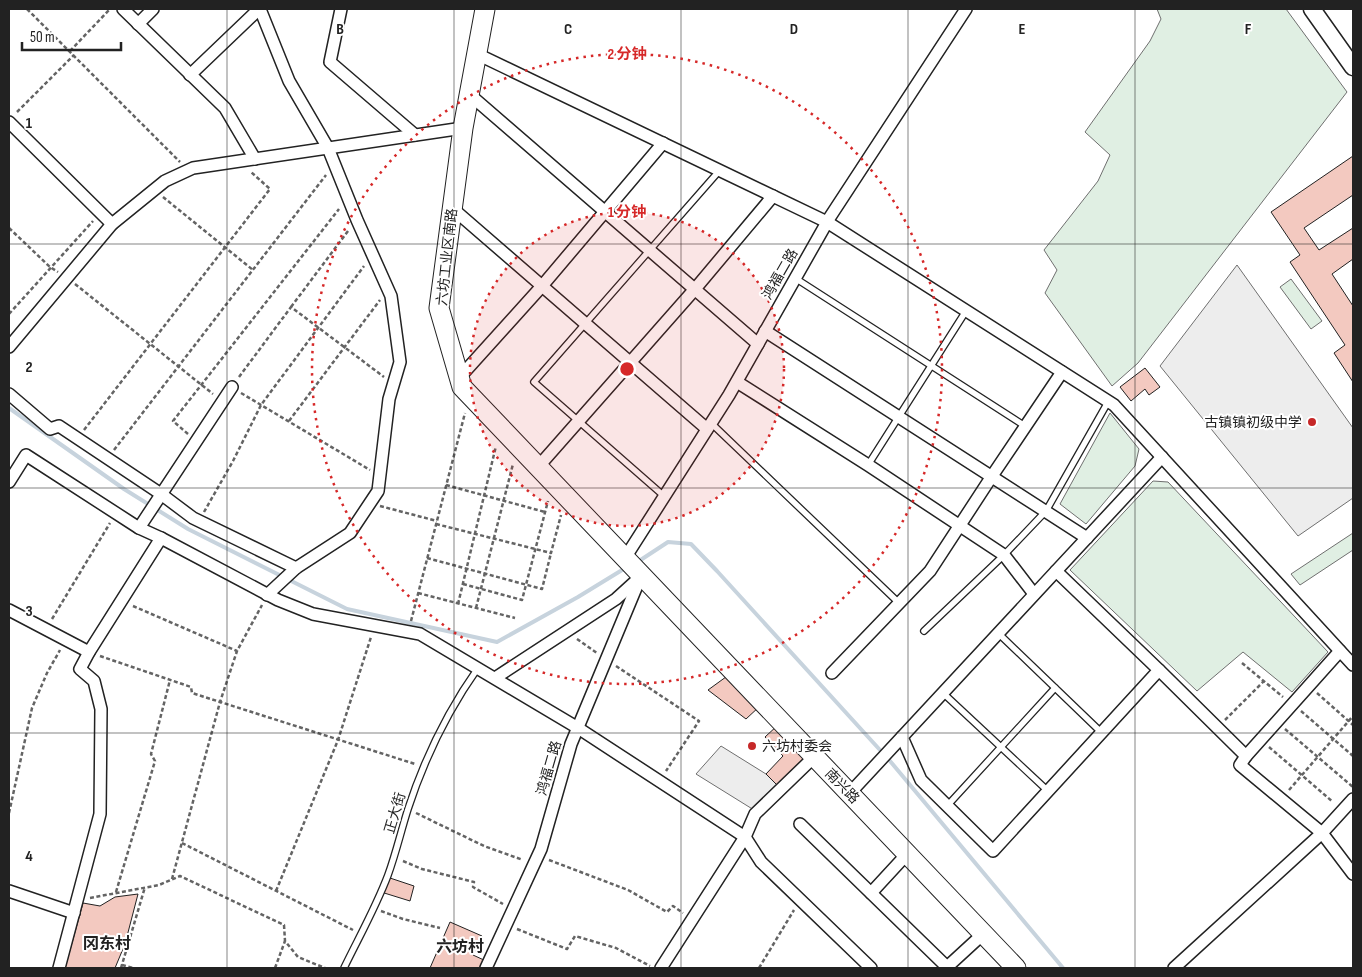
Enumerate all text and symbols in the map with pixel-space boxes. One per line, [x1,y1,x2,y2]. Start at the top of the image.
scale bar [22,20,121,52]
text: B [336,20,344,39]
text: C [564,20,572,39]
text: D [790,20,798,39]
text: E [1019,20,1026,39]
text: F [1245,20,1252,39]
text: 50 m [30,28,55,47]
text: 2 分钟 [608,45,646,64]
text: 1 [26,114,33,133]
text: 1 分钟 [608,203,646,222]
street label: 六坊工业区南路 [433,207,461,307]
street label: 鸿福二路 [759,246,801,302]
text: 2 [25,358,33,377]
centre of rings [618,360,636,378]
place label: 古镇镇初级中学 [1204,414,1302,431]
marker: 古镇镇初级中学 [1306,416,1318,428]
text: 3 [25,602,33,621]
place label: 六坊村委会 [762,738,832,755]
street label: 鸿福二路 [533,739,565,797]
marker: 六坊村委会 [746,740,758,752]
street label: 南兴路 [821,765,863,807]
street label: 正大街 [381,790,409,836]
text: 4 [25,847,33,866]
district label: 冈东村 [83,934,131,954]
district label: 六坊村 [436,937,484,957]

